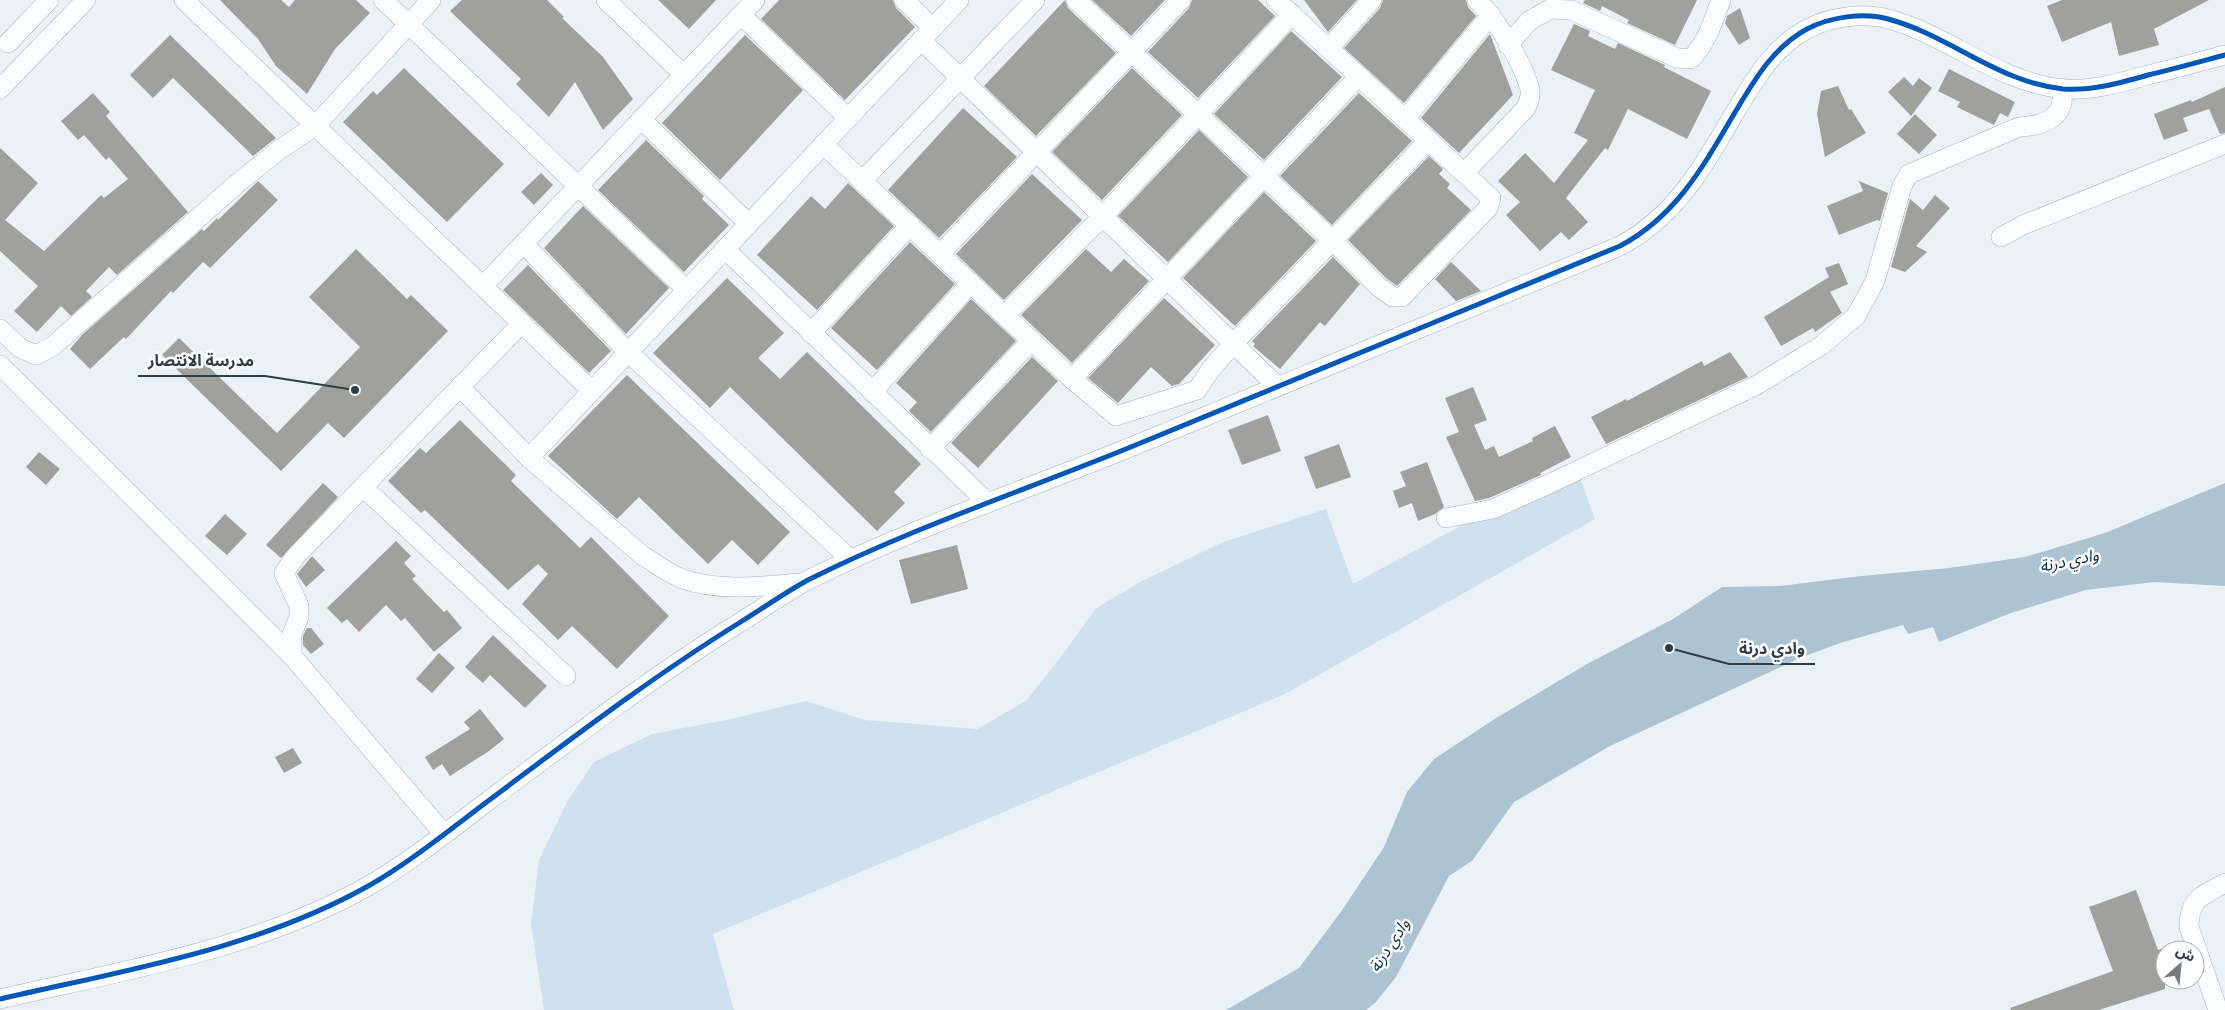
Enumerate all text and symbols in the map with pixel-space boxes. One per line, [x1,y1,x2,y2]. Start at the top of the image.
callout: مدرسة الانتصار [138,345,265,376]
text: مدرسة الانتصار [147,351,254,370]
water label: وادي درنة [2038,545,2101,580]
callout: وادي درنة [1729,633,1815,664]
text: وادي درنة [1739,639,1805,662]
water label: وادي درنة [1365,915,1417,977]
north arrow [2155,940,2205,990]
text: ش [2174,942,2198,965]

